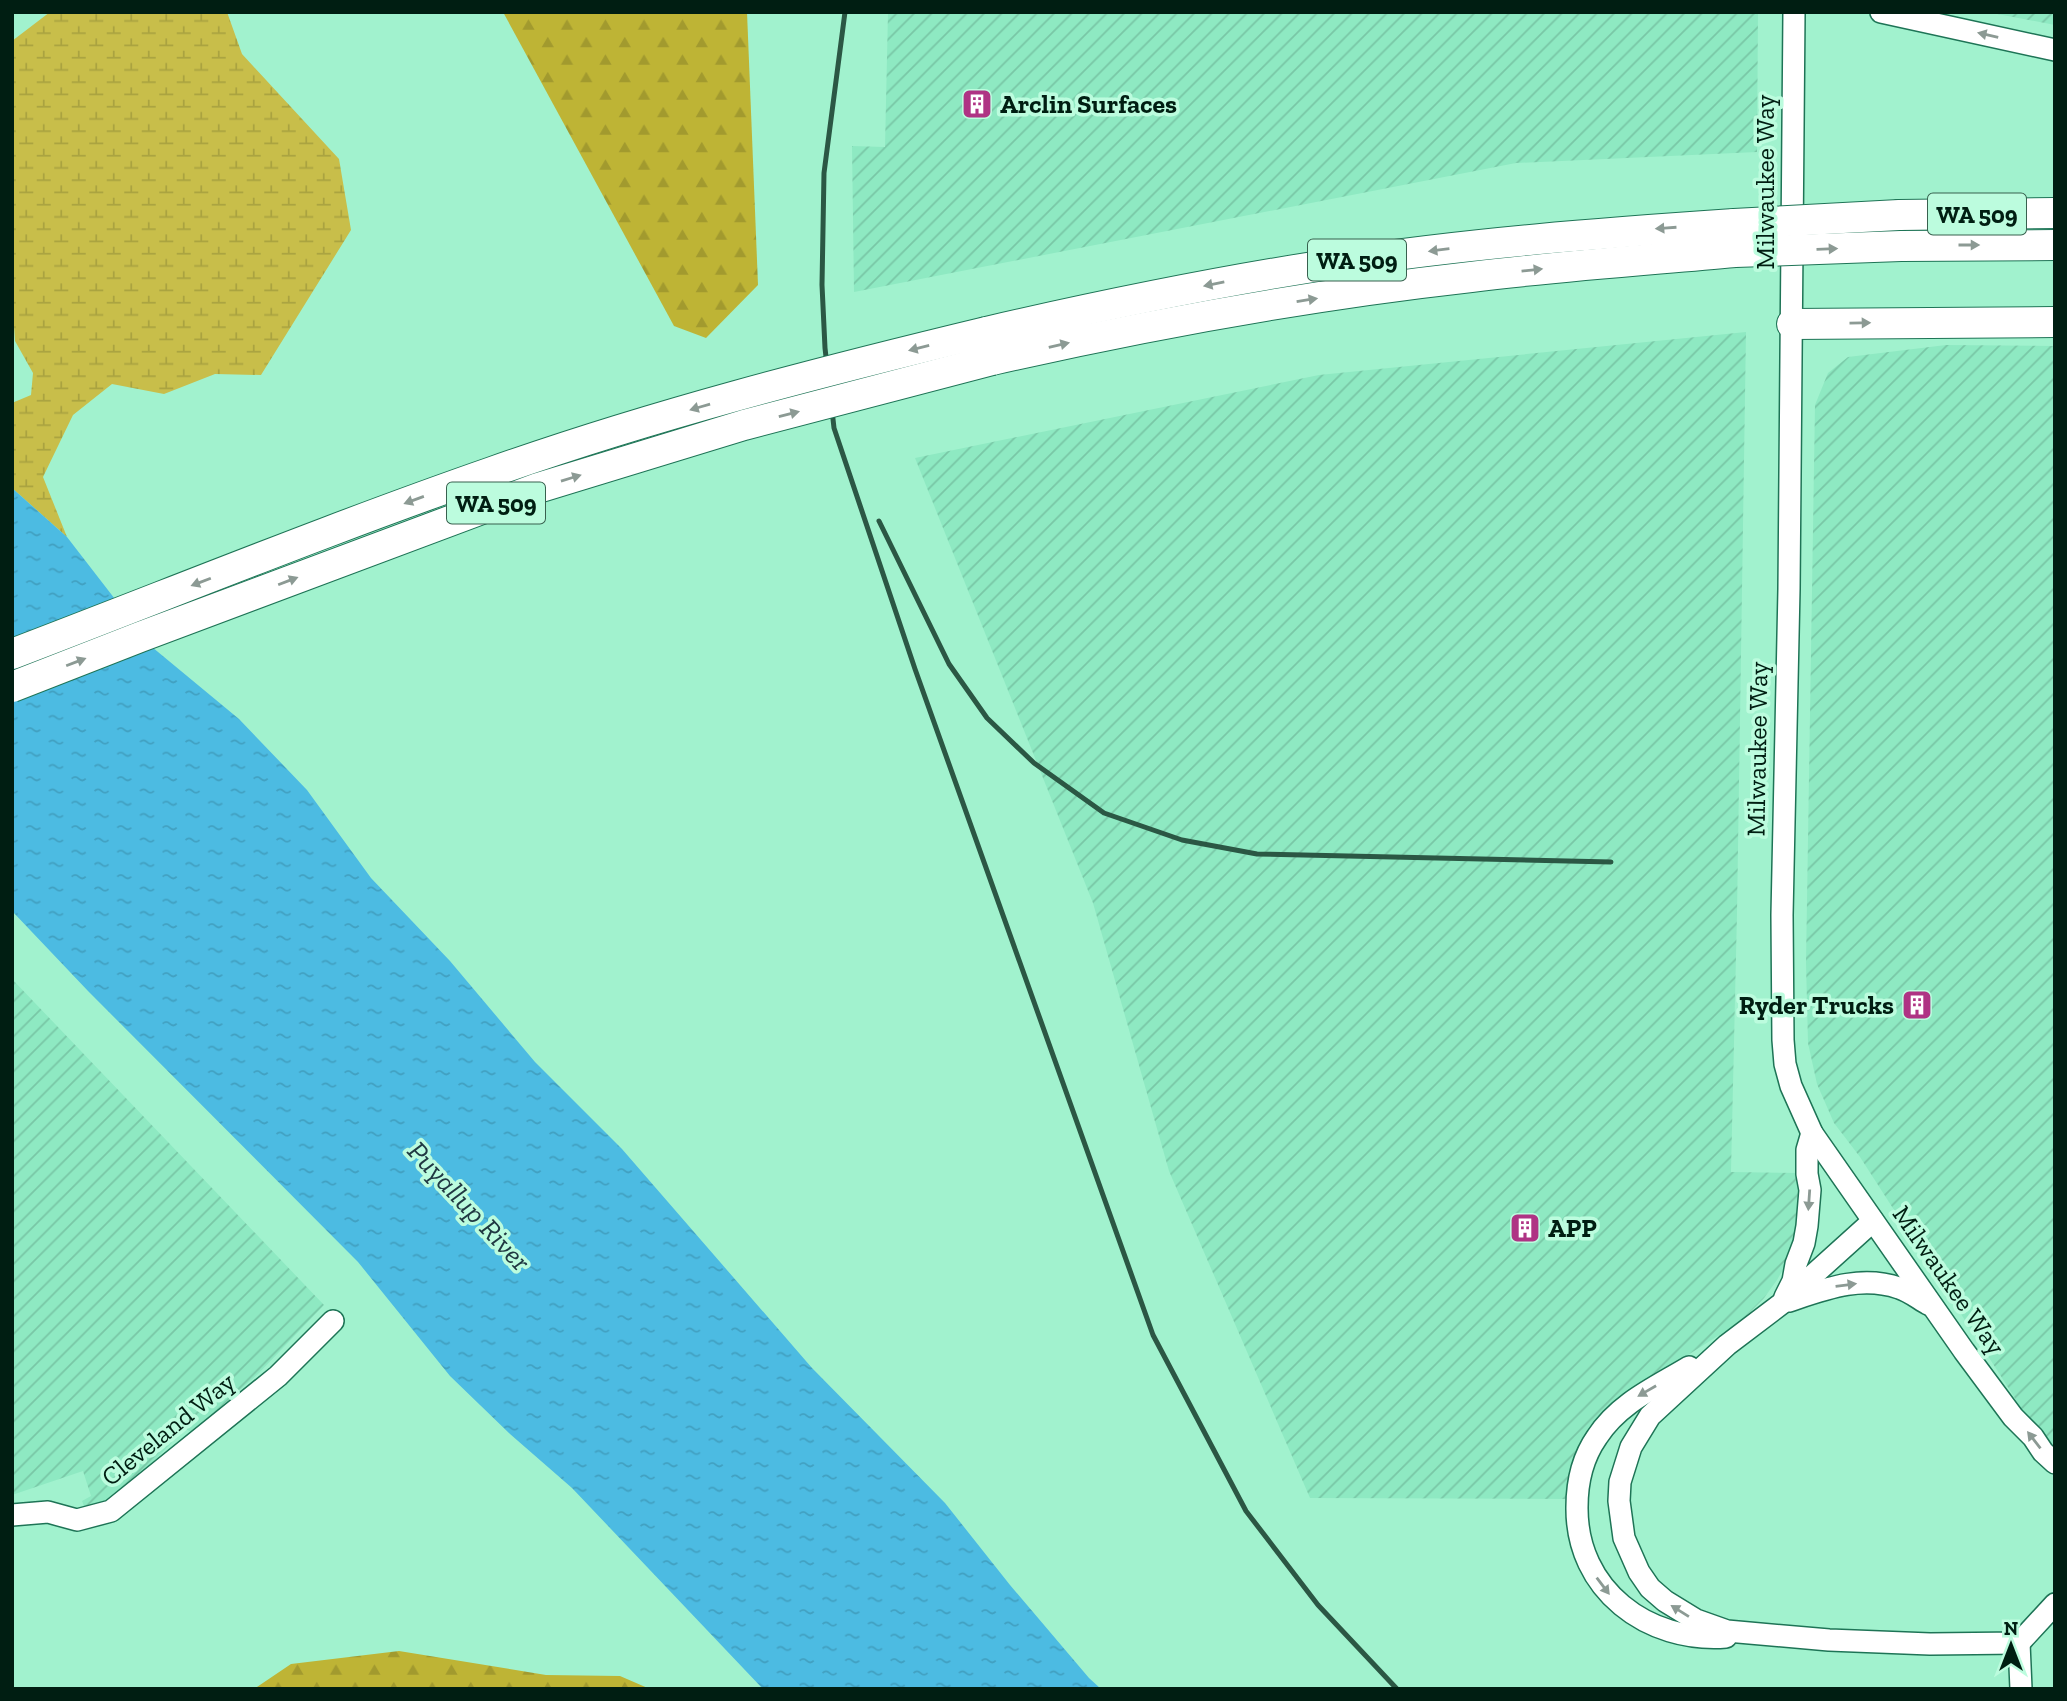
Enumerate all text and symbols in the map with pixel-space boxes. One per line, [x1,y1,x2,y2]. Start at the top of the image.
one-way arrow [1977,30,1999,41]
building icon: Arclin Surfaces [960,87,994,121]
place label: Arclin Surfaces [1000,88,1177,120]
street label: Milwaukee Way [1749,94,1781,269]
road number: WA 509 [1928,194,2026,234]
one-way arrow [1655,223,1677,234]
one-way arrow [1959,239,1981,251]
road number: WA 509 [1308,240,1406,281]
one-way arrow [1816,243,1838,254]
one-way arrow [1428,244,1450,255]
one-way arrow [1521,265,1543,276]
one-way arrow [1203,279,1225,290]
one-way arrow [1296,294,1318,305]
one-way arrow [1850,317,1872,329]
one-way arrow [1048,339,1070,350]
one-way arrow [908,343,930,354]
one-way arrow [689,403,710,413]
one-way arrow [778,408,800,419]
one-way arrow [561,473,582,483]
road number: WA 509 [447,482,545,524]
one-way arrow [403,495,424,506]
one-way arrow [278,575,299,586]
one-way arrow [190,576,211,587]
one-way arrow [65,656,86,667]
street label: Milwaukee Way [1739,661,1775,837]
building icon: Ryder Trucks [1900,988,1934,1022]
place label: Ryder Trucks [1739,989,1894,1021]
water label: Puyallup River [401,1135,538,1278]
one-way arrow [1803,1189,1814,1211]
street label: Milwaukee Way [1886,1199,2013,1361]
building icon: APP [1508,1211,1542,1245]
place label: APP [1548,1212,1597,1244]
one-way arrow [1835,1279,1857,1290]
street label: Cleveland Way [95,1365,242,1493]
one-way arrow [1638,1385,1657,1398]
one-way arrow [2026,1432,2041,1450]
one-way arrow [1596,1576,1611,1594]
one-way arrow [1671,1604,1690,1617]
north arrow [1976,1610,2046,1680]
text: N [2004,1617,2018,1640]

